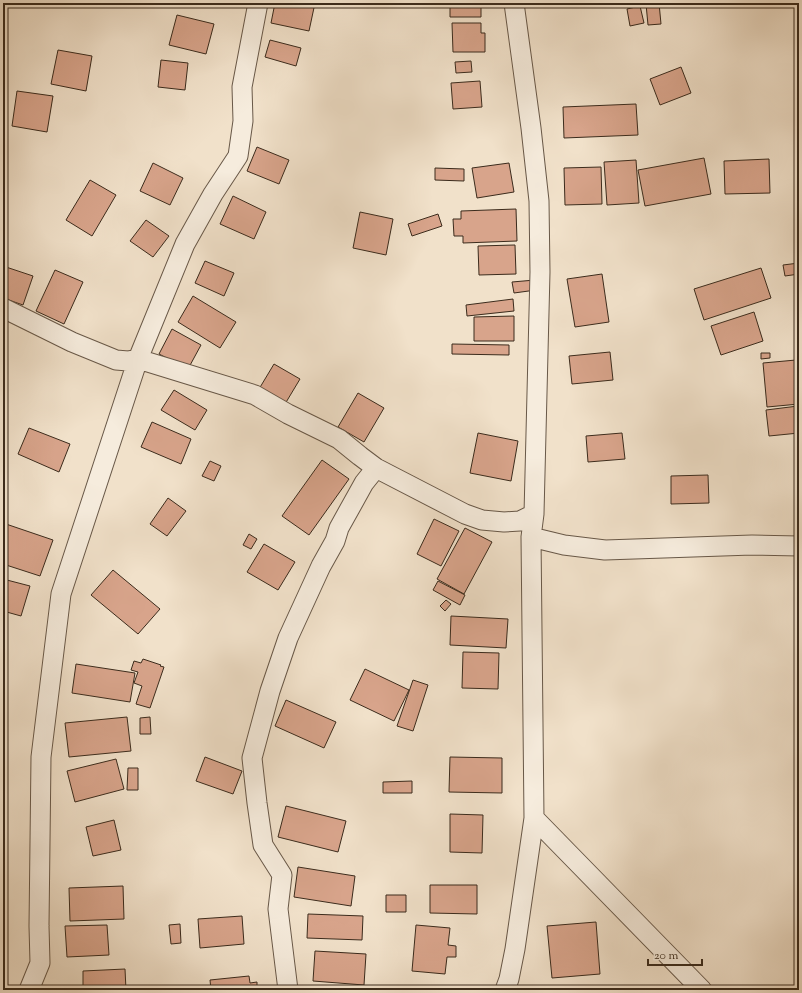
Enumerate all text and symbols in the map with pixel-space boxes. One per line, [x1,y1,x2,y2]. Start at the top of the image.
scale bar [648,941,702,967]
text: 20 m [654,947,679,965]

